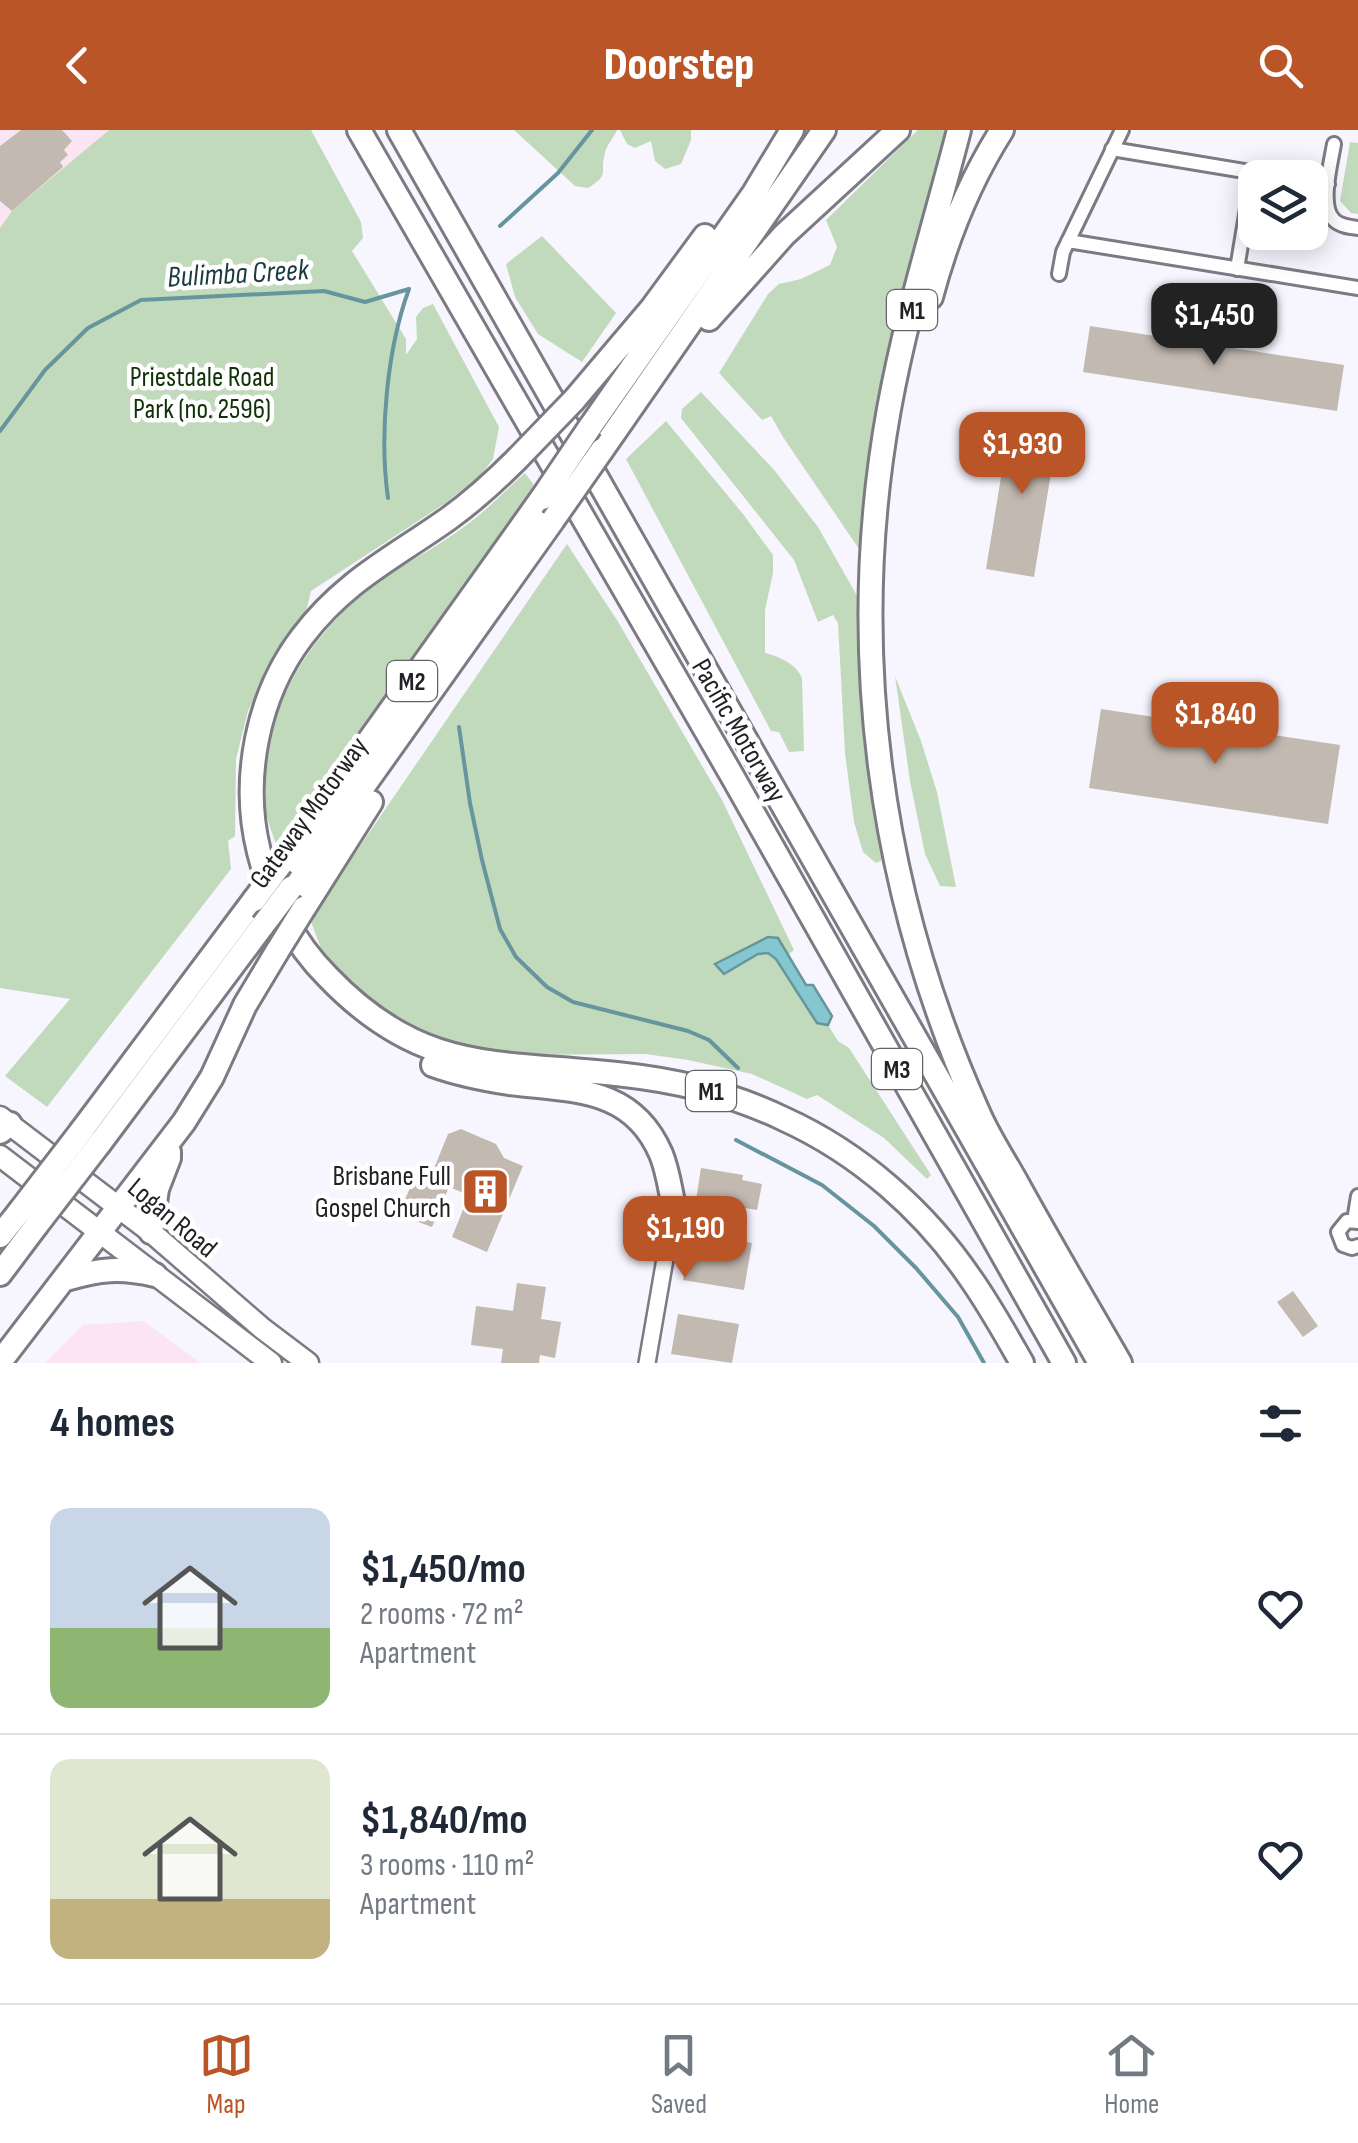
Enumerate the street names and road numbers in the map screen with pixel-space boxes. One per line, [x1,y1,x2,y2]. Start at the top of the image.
road number: M1 [887,290,937,330]
street label: Pacific Motorway [684,653,793,808]
road number: M2 [387,661,437,701]
street label: Gateway Motorway [243,731,375,895]
road number: M3 [872,1049,922,1089]
road number: M1 [686,1071,736,1111]
street label: Logan Road [121,1171,223,1265]

